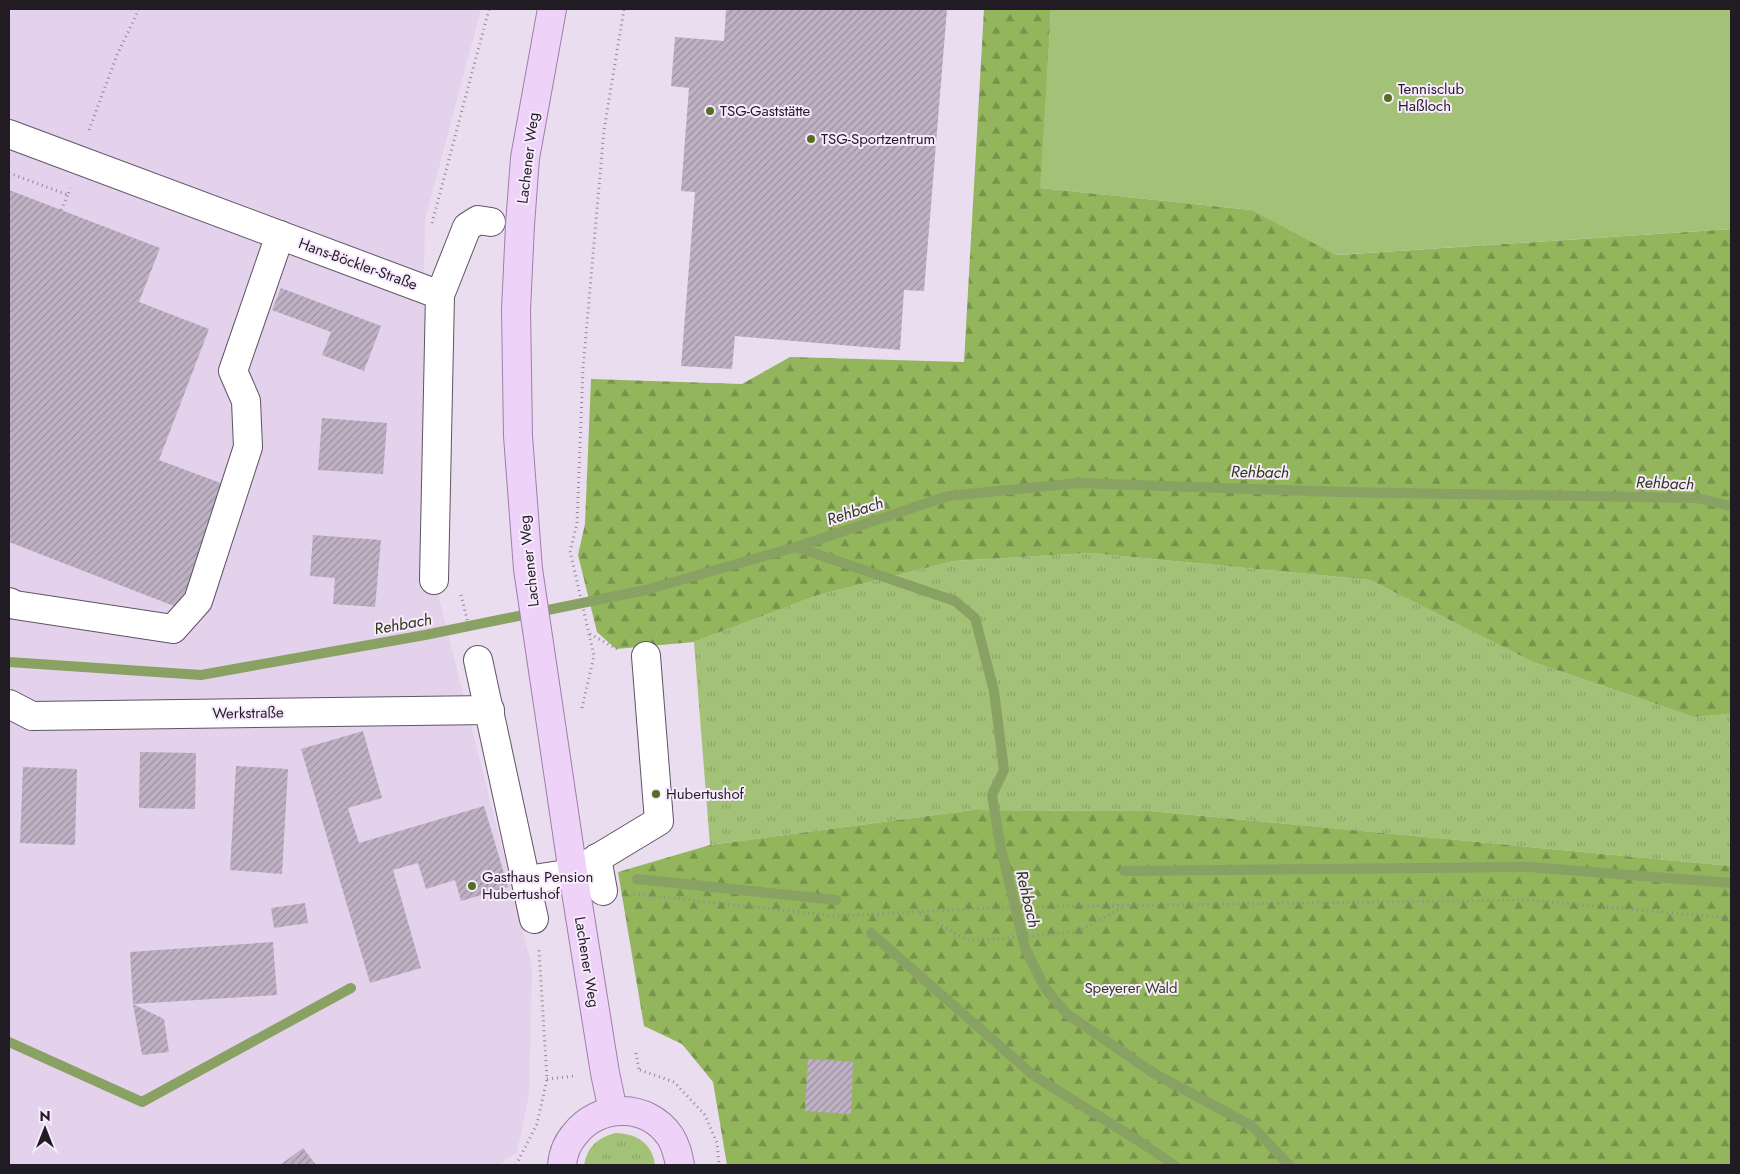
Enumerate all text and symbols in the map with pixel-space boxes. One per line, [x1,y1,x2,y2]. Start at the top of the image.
place label: Tennisclub Haßloch [1398,78,1464,117]
marker: Tennisclub Haßloch [1382,92,1394,104]
place label: TSG-Gaststätte [720,100,811,122]
marker: TSG-Gaststätte [704,105,716,117]
street label: Lachener Weg [511,111,545,205]
place label: TSG-Sportzentrum [821,128,935,150]
marker: TSG-Sportzentrum [805,133,817,145]
street label: Hans-Böckler-Straße [295,232,421,296]
water label: Rehbach [1231,460,1289,484]
water label: Rehbach [1636,470,1694,496]
water label: Rehbach [824,491,886,531]
street label: Lachener Weg [513,514,545,608]
water label: Rehbach [372,608,434,640]
street label: Werkstraße [212,701,284,725]
place label: Hubertushof [666,783,745,805]
marker: Hubertushof [650,788,662,800]
place label: Gasthaus Pension Hubertushof [482,866,593,905]
water label: Rehbach [1010,868,1046,930]
marker: Gasthaus Pension Hubertushof [466,880,478,892]
street label: Lachener Weg [569,915,605,1009]
park label: Speyerer Wald [1084,977,1178,999]
north arrow [20,1104,70,1154]
text: N [39,1106,51,1126]

